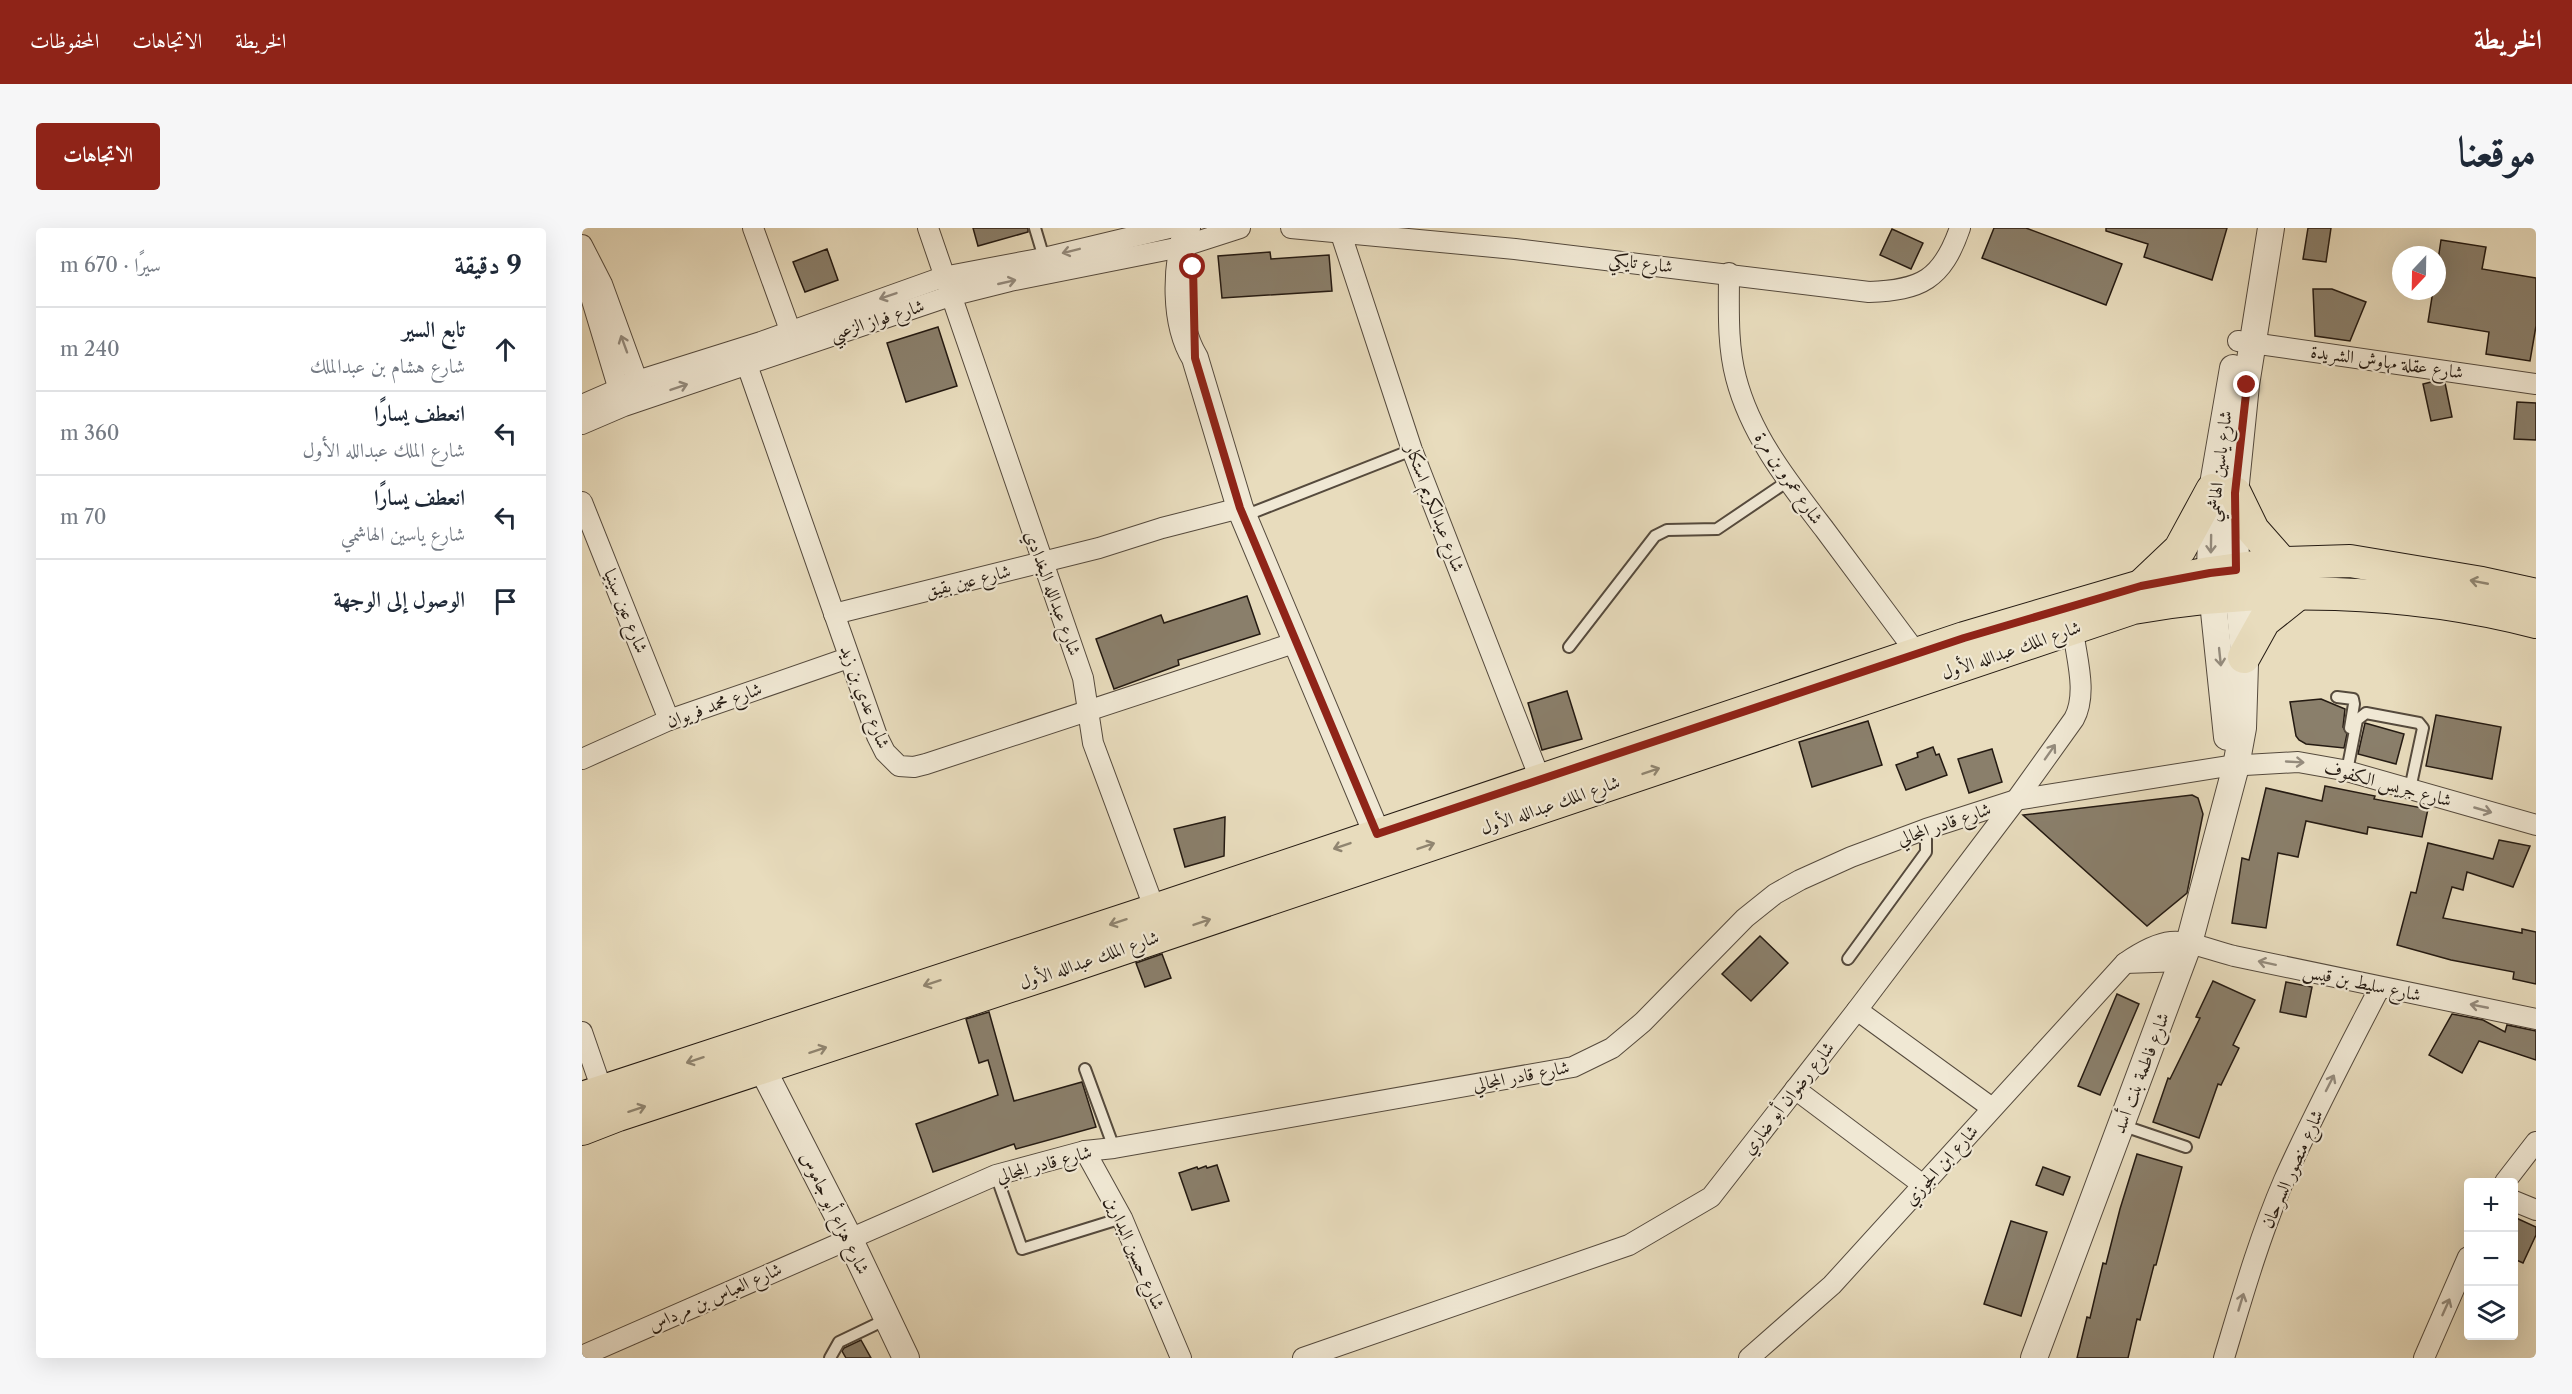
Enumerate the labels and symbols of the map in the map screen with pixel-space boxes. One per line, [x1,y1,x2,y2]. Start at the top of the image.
one-way arrow [1062,246,1081,257]
north arrow [2392,246,2446,300]
street label: شارع تايكي [1607,248,1674,284]
route start [1179,253,1205,279]
one-way arrow [997,275,1016,287]
one-way arrow [879,292,898,303]
street label: شارع فواز الزعبي [827,294,929,351]
one-way arrow [617,335,628,354]
street label: شارع عقلة مهاوش الشريدة [2309,340,2465,388]
route end [2233,371,2259,397]
one-way arrow [669,381,688,392]
street label: شارع ياسين الهاشمي [2201,409,2243,524]
street label: شارع عمرو بن مرة [1747,428,1828,531]
street label: شارع عبدالكريم استكار [1395,439,1470,577]
street label: شارع عبدالله البغدادي [1016,527,1086,660]
one-way arrow [2205,533,2217,553]
street label: شارع عين بقيق [923,560,1014,606]
street label: شارع عين سينيا [595,566,653,658]
one-way arrow [2470,576,2489,587]
street label: شارع الملك عبدالله الأول [1938,614,2085,688]
street label: شارع عدي بن زيد [832,642,895,753]
one-way arrow [2215,647,2226,667]
street label: شارع محمد فريوان [663,678,766,736]
one-way arrow [2044,744,2056,761]
street label: شارع جريس الكفوف [2321,756,2454,815]
one-way arrow [2284,757,2304,768]
one-way arrow [1641,764,1660,775]
street label: شارع الملك عبدالله الأول [1477,769,1624,843]
street label: شارع قادر المجالي [1894,798,1995,854]
one-way arrow [2474,805,2493,816]
one-way arrow [1416,840,1435,851]
one-way arrow [1333,841,1352,852]
one-way arrow [1192,916,1211,927]
one-way arrow [1109,918,1128,929]
street label: شارع الملك عبدالله الأول [1016,924,1163,998]
one-way arrow [2258,957,2277,969]
street label: شارع سليط بن قيس [2300,960,2423,1010]
one-way arrow [923,979,942,990]
one-way arrow [2470,1000,2489,1012]
street label: شارع فاطمة بنت أسد [2106,1009,2178,1138]
street label: شارع رضوان أبو ضاري [1736,1036,1842,1161]
one-way arrow [808,1044,827,1055]
one-way arrow [686,1055,705,1066]
street label: شارع قادر المجالي [1471,1056,1572,1100]
one-way arrow [2324,1075,2336,1092]
one-way arrow [627,1103,646,1114]
street label: شارع منصور السرحان [2256,1106,2332,1233]
street label: شارع ابن الجوزي [1899,1120,1986,1212]
street label: شارع قادر المجالي [994,1141,1095,1191]
street label: شارع هزاع أبو جاموس [792,1147,876,1280]
street label: شارع حسين البدارين [1097,1193,1170,1315]
street label: شارع العباس بن مرداس [645,1258,787,1340]
one-way arrow [2236,1293,2247,1312]
one-way arrow [2441,1299,2452,1317]

